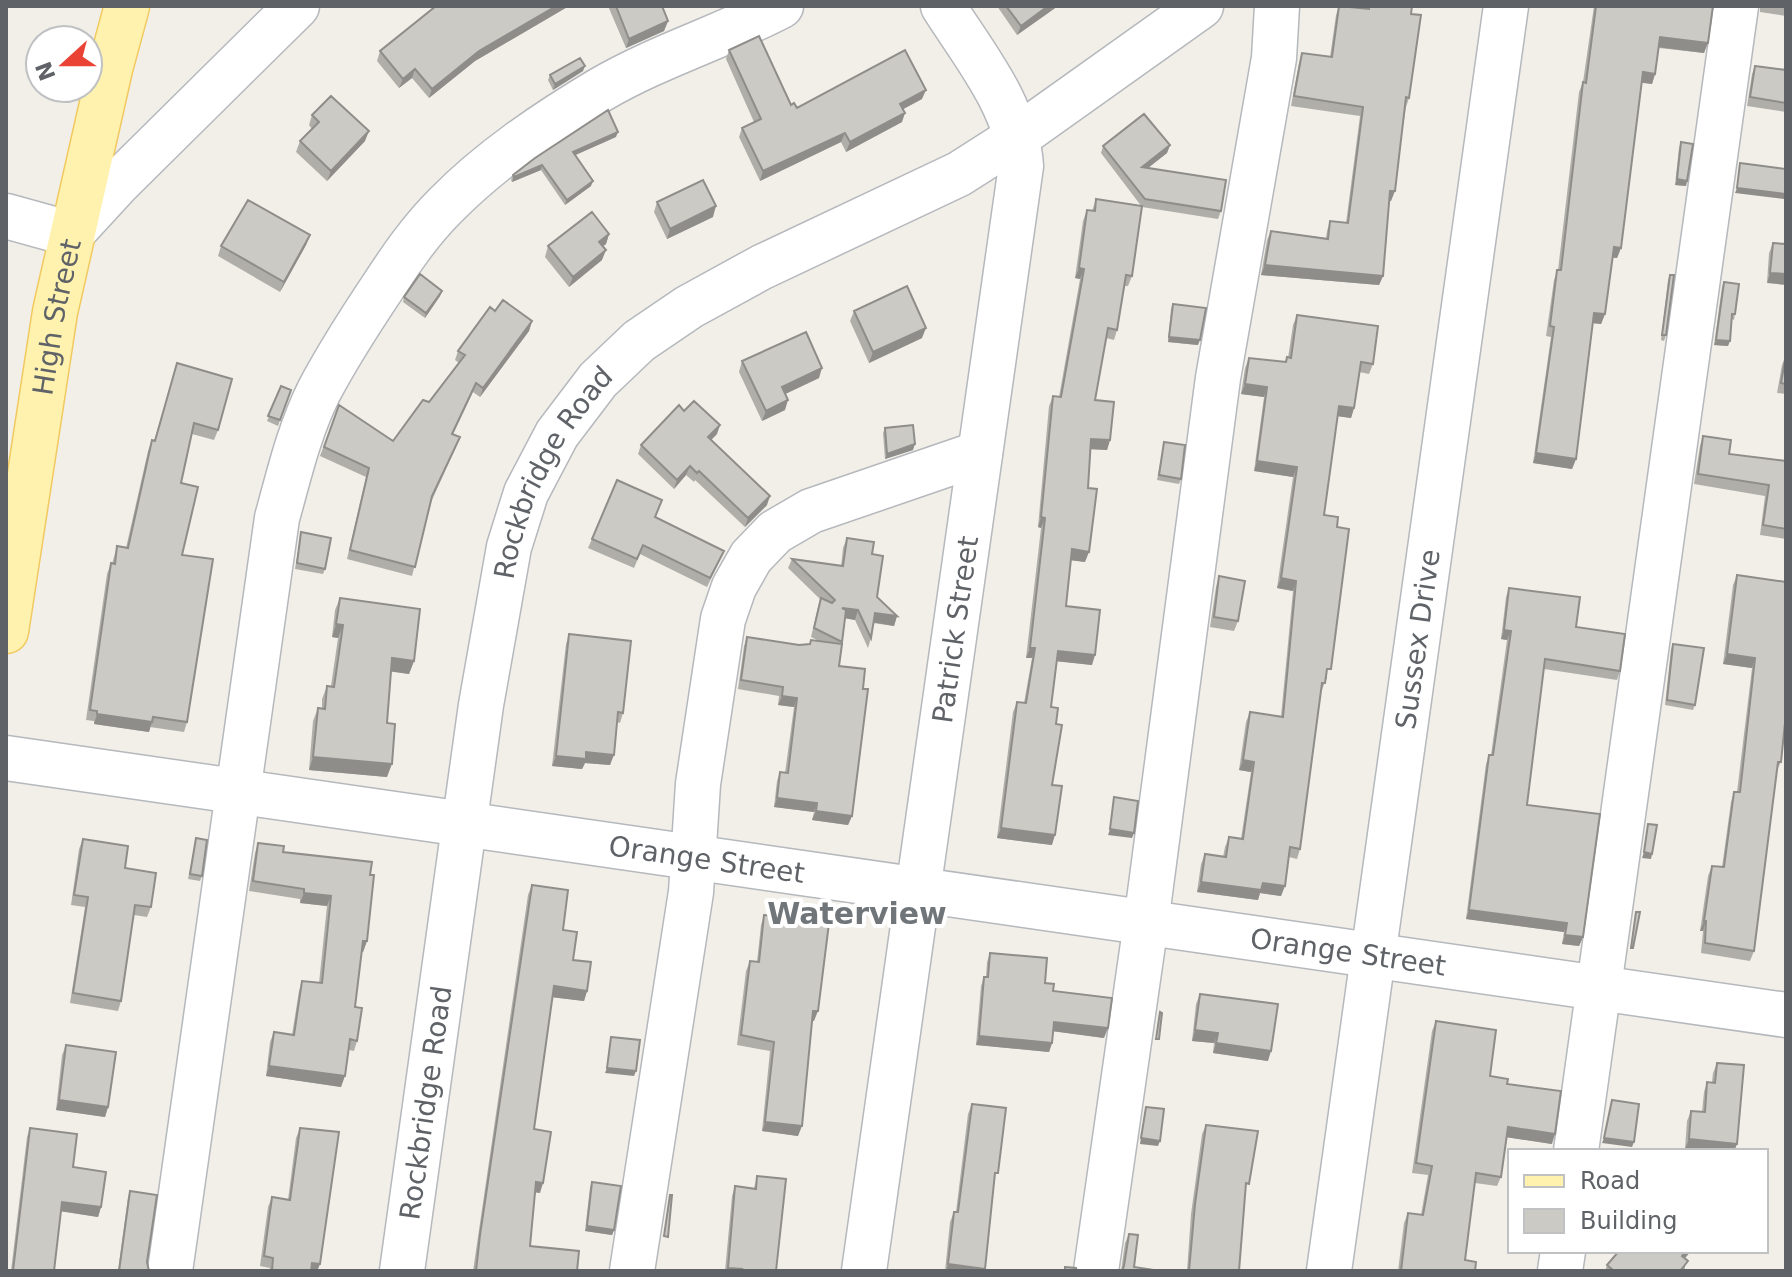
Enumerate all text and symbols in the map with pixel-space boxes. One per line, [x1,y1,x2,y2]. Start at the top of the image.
north arrow [24,24,104,104]
text: N [31,58,61,84]
street label: High Street [26,236,88,398]
street label: Rockbridge Road [488,359,619,581]
street label: Patrick Street [926,534,985,725]
street label: Sussex Drive [1389,547,1447,731]
street label: Orange Street [607,829,807,890]
district label: Waterview [767,896,947,931]
street label: Orange Street [1248,922,1448,983]
street label: Rockbridge Road [393,984,459,1222]
legend [1508,1149,1768,1253]
text: Road [1580,1167,1640,1195]
text: Building [1580,1207,1677,1235]

